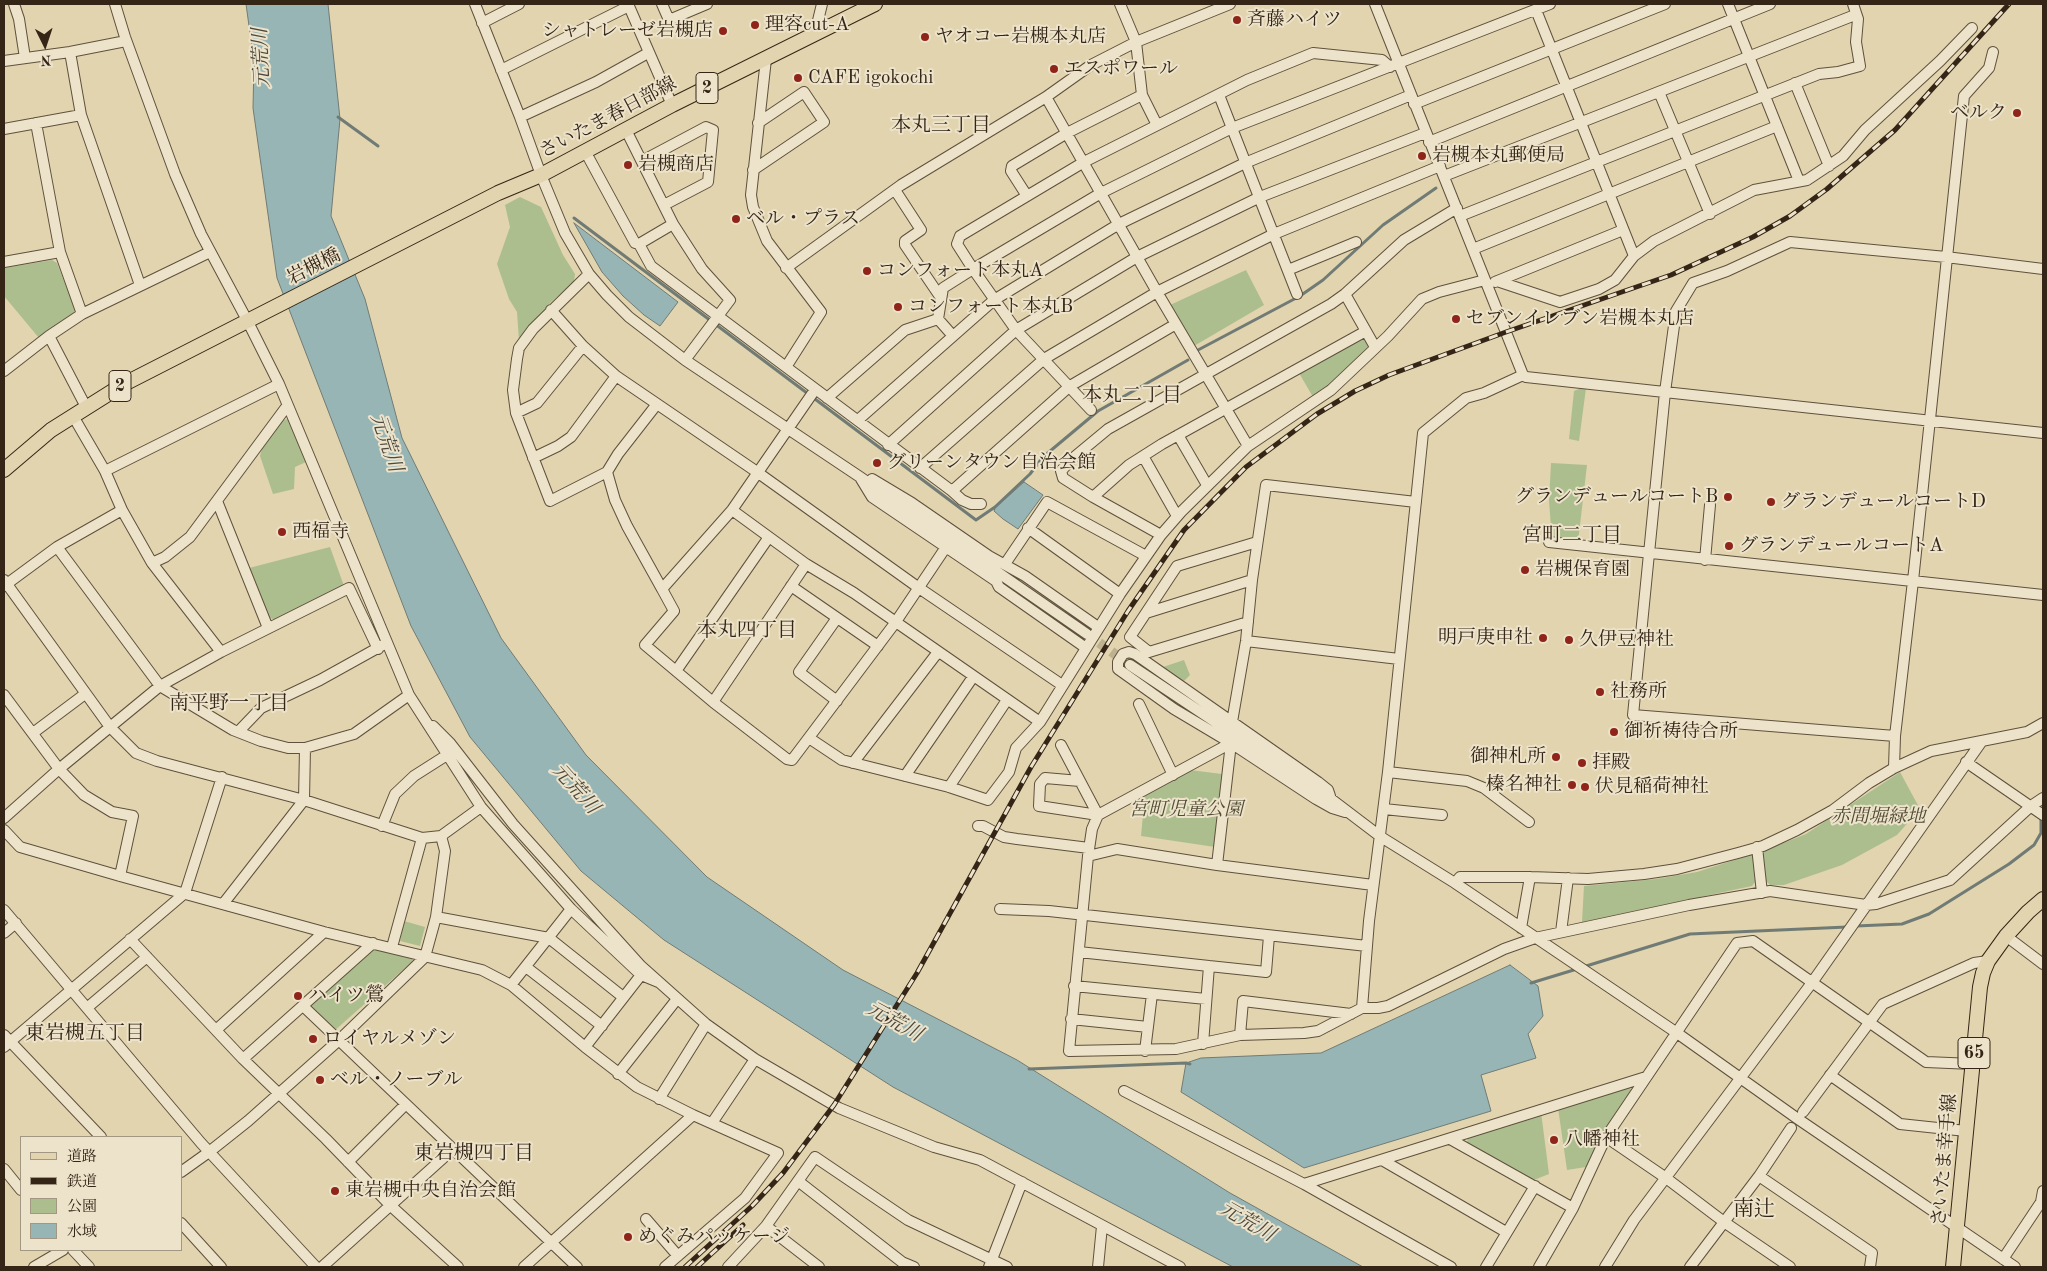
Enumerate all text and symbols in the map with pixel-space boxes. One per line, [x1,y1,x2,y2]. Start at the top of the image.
place label: 斉藤ハイツ [1247,9,1342,31]
place label: 理容cut-A [765,14,850,36]
marker: 斉藤ハイツ [1231,14,1243,26]
marker: 理容cut-A [749,19,761,31]
north arrow [20,20,70,70]
place label: シャトレーゼ岩槻店 [542,20,713,42]
marker: シャトレーゼ岩槻店 [717,25,729,37]
place label: ヤオコー岩槻本丸店 [935,26,1106,48]
water label: 元荒川 [248,27,276,89]
marker: ヤオコー岩槻本丸店 [919,31,931,43]
text: N [40,53,52,67]
place label: エスポワール [1064,58,1178,80]
marker: エスポワール [1048,63,1060,75]
place label: CAFE igokochi [808,67,933,89]
street label: さいたま春日部線 [536,72,680,164]
marker: CAFE igokochi [792,72,804,84]
road number: 2 [696,73,718,104]
place label: ベルク [1950,102,2007,124]
marker: ベルク [2011,107,2023,119]
district label: 本丸三丁目 [891,114,991,138]
place label: 岩槻本丸郵便局 [1432,145,1565,167]
marker: 岩槻本丸郵便局 [1416,150,1428,162]
place label: 岩槻商店 [638,154,714,176]
marker: 岩槻商店 [622,159,634,171]
place label: ベル・プラス [746,208,860,230]
marker: ベル・プラス [730,213,742,225]
street label: 岩槻橋 [283,244,345,290]
place label: コンフォート本丸A [877,260,1044,282]
marker: コンフォート本丸A [861,265,873,277]
place label: コンフォート本丸B [908,296,1073,318]
marker: コンフォート本丸B [892,301,904,313]
place label: セブンイレブン岩槻本丸店 [1466,308,1694,330]
marker: セブンイレブン岩槻本丸店 [1450,313,1462,325]
road number: 2 [109,371,131,402]
district label: 本丸二丁目 [1082,384,1182,408]
water label: 元荒川 [365,411,407,475]
place label: グリーンタウン自治会館 [887,452,1096,474]
marker: グリーンタウン自治会館 [871,457,883,469]
place label: グランデュールコートB [1515,486,1718,508]
marker: グランデュールコートB [1722,491,1734,503]
place label: グランデュールコートD [1781,491,1986,513]
marker: グランデュールコートD [1765,496,1777,508]
place label: 西福寺 [292,521,349,543]
district label: 宮町二丁目 [1522,524,1622,548]
marker: 西福寺 [276,526,288,538]
place label: グランデュールコートA [1739,535,1944,557]
marker: グランデュールコートA [1723,540,1735,552]
place label: 岩槻保育園 [1535,559,1630,581]
marker: 岩槻保育園 [1519,564,1531,576]
district label: 本丸四丁目 [697,619,797,643]
place label: 明戸庚申社 [1438,627,1533,649]
place label: 久伊豆神社 [1579,629,1674,651]
marker: 明戸庚申社 [1537,632,1549,644]
marker: 久伊豆神社 [1563,634,1575,646]
place label: 社務所 [1610,681,1667,703]
marker: 社務所 [1594,686,1606,698]
district label: 南平野一丁目 [169,692,289,716]
place label: 御祈祷待合所 [1624,721,1738,743]
marker: 御祈祷待合所 [1608,726,1620,738]
place label: 御神札所 [1470,746,1546,768]
marker: 御神札所 [1550,751,1562,763]
place label: 拝殿 [1592,752,1630,774]
marker: 拝殿 [1576,757,1588,769]
water label: 元荒川 [546,759,604,819]
place label: 榛名神社 [1486,774,1562,796]
place label: 伏見稲荷神社 [1595,776,1709,798]
marker: 榛名神社 [1566,779,1578,791]
marker: 伏見稲荷神社 [1579,781,1591,793]
park label: 宮町児童公園 [1129,799,1243,821]
park label: 赤間堀緑地 [1831,806,1925,828]
place label: ハイツ鶯 [308,985,384,1007]
marker: ハイツ鶯 [292,990,304,1002]
water label: 元荒川 [862,997,926,1047]
district label: 東岩槻五丁目 [25,1022,145,1046]
place label: ロイヤルメゾン [323,1028,456,1050]
marker: ロイヤルメゾン [307,1033,319,1045]
road number: 65 [1958,1038,1990,1068]
place label: ベル・ノーブル [330,1069,462,1091]
marker: ベル・ノーブル [314,1074,326,1086]
street label: さいたま幸手線 [1928,1093,1962,1227]
place label: 八幡神社 [1564,1129,1640,1151]
marker: 八幡神社 [1548,1134,1560,1146]
legend [20,1136,182,1251]
district label: 東岩槻四丁目 [414,1142,534,1166]
text: 道路 [67,1150,97,1165]
text: 鉄道 [67,1175,97,1190]
place label: 東岩槻中央自治会館 [345,1180,516,1202]
marker: 東岩槻中央自治会館 [329,1185,341,1197]
district label: 南辻 [1733,1196,1775,1222]
water label: 元荒川 [1215,1197,1279,1247]
text: 公園 [67,1200,97,1215]
text: 水域 [67,1225,97,1240]
place label: めぐみパッケージ [638,1226,790,1248]
marker: めぐみパッケージ [622,1231,634,1243]

